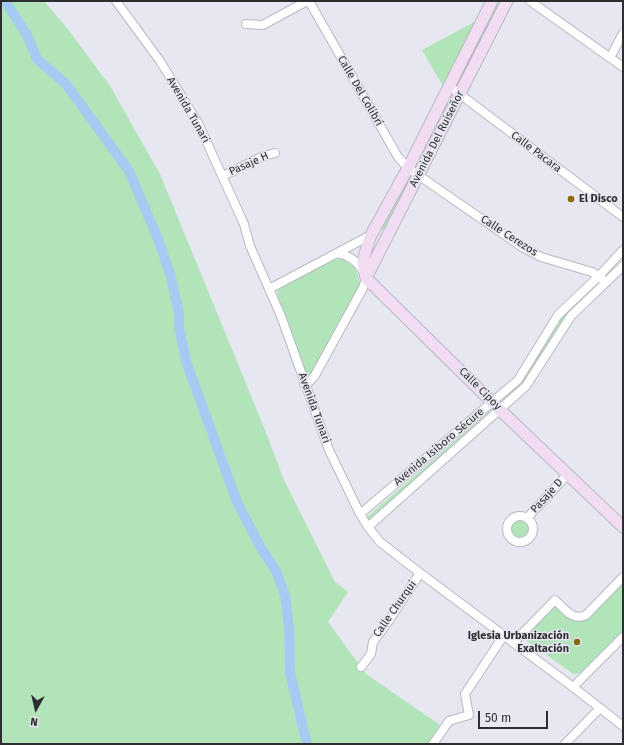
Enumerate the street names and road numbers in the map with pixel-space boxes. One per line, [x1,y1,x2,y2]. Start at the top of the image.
street label: Calle Del Colibrí [335,53,385,129]
street label: Avenida Tunari [164,75,212,145]
street label: Avenida Del Ruiseñor [407,89,467,189]
street label: Calle Pacara [508,129,564,175]
street label: Pasaje H [227,149,271,179]
street label: Calle Cerezos [478,213,540,259]
street label: Calle Cipoy [456,365,504,413]
street label: Avenida Tunari [295,371,333,445]
street label: Avenida Isiboro Sécure [391,405,487,489]
street label: Pasaje D [528,476,566,516]
street label: Calle Churqui [371,578,419,640]

